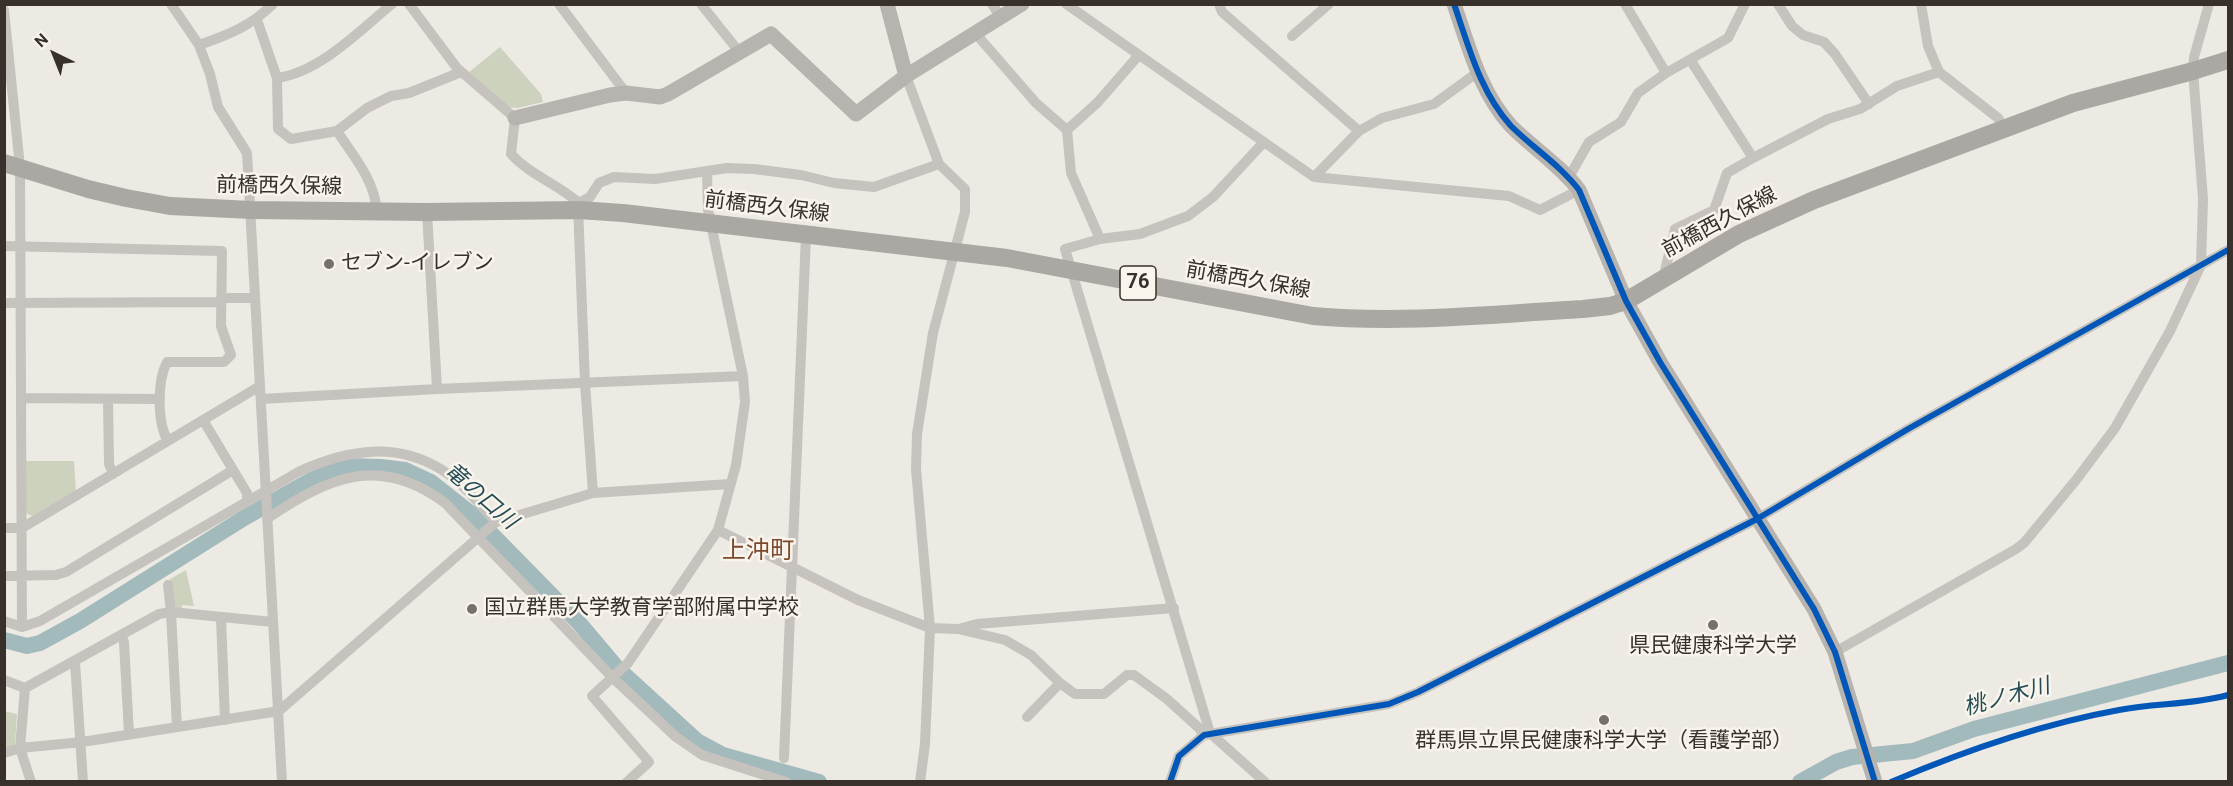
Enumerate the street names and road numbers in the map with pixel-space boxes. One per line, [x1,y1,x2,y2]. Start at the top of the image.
street label: 前橋西久保線 [216,173,342,201]
street label: 前橋西久保線 [1658,182,1782,264]
street label: 前橋西久保線 [703,188,831,228]
street label: 前橋西久保線 [1184,258,1312,304]
road number: 76 [1120,266,1156,300]

